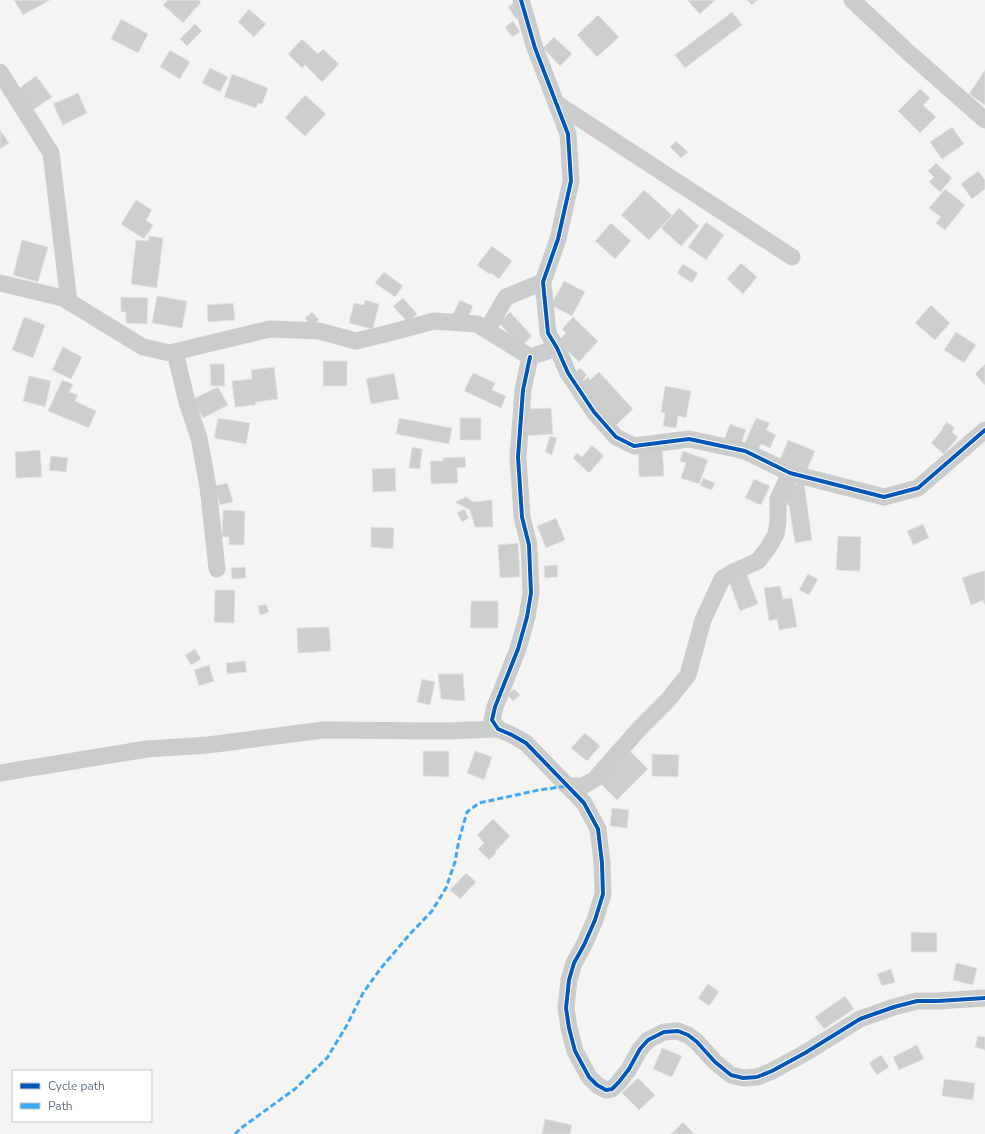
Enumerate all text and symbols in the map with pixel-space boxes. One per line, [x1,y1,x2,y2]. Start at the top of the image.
legend [12,1070,152,1122]
text: Cycle path [48,1078,105,1094]
text: Path [48,1098,73,1114]

